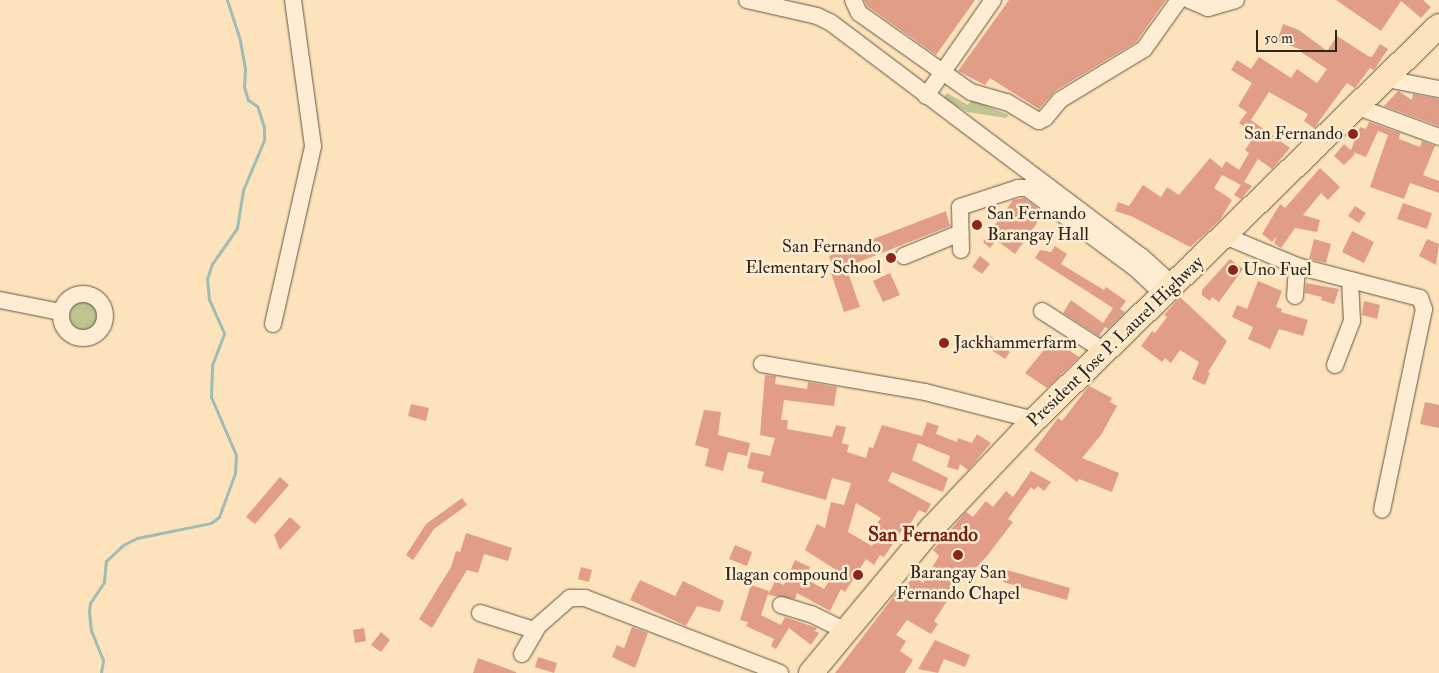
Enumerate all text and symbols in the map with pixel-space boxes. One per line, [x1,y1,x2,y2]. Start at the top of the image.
scale bar [1259,20,1340,52]
text: 50 m [1264,29,1293,48]
place label: San Fernando [1244,123,1343,145]
marker: San Fernando [1347,128,1359,140]
place label: San Fernando Barangay Hall [987,204,1089,246]
marker: San Fernando Barangay Hall [971,219,983,231]
place label: San Fernando Elementary School [745,237,881,280]
marker: San Fernando Elementary School [885,252,897,264]
street label: President Jose P. Laurel Highway [1023,252,1209,432]
place label: Uno Fuel [1243,259,1312,281]
marker: Uno Fuel [1227,264,1239,276]
place label: Jackhammerfarm [954,332,1077,354]
marker: Jackhammerfarm [938,337,950,349]
district label: San Fernando [868,522,978,546]
marker: Barangay San Fernando Chapel [952,549,964,561]
place label: Barangay San Fernando Chapel [896,563,1020,606]
place label: Ilagan compound [724,564,848,586]
marker: Ilagan compound [852,569,864,581]

